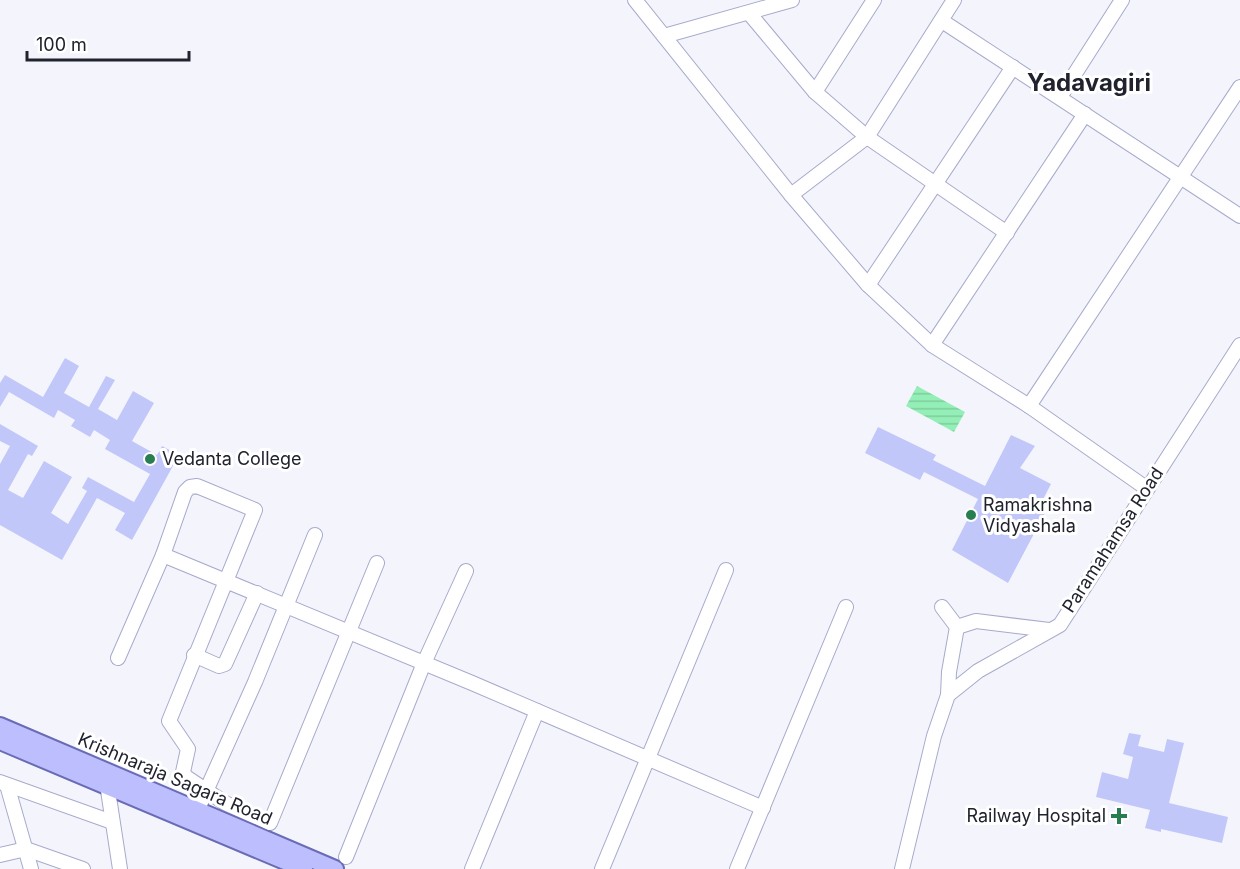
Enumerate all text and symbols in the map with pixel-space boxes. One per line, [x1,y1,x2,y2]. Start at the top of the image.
scale bar [27,24,189,62]
text: 100 m [36,34,87,55]
district label: Yadavagiri [1027,68,1151,97]
place label: Vedanta College [162,448,302,469]
marker: Vedanta College [143,452,157,466]
street label: Paramahamsa Road [1058,463,1167,616]
place label: Ramakrishna Vidyashala [983,494,1093,536]
marker: Ramakrishna Vidyashala [964,508,978,522]
street label: Krishnaraja Sagara Road [75,728,275,829]
place label: Railway Hospital [966,805,1106,826]
marker: Railway Hospital [1110,807,1128,825]

